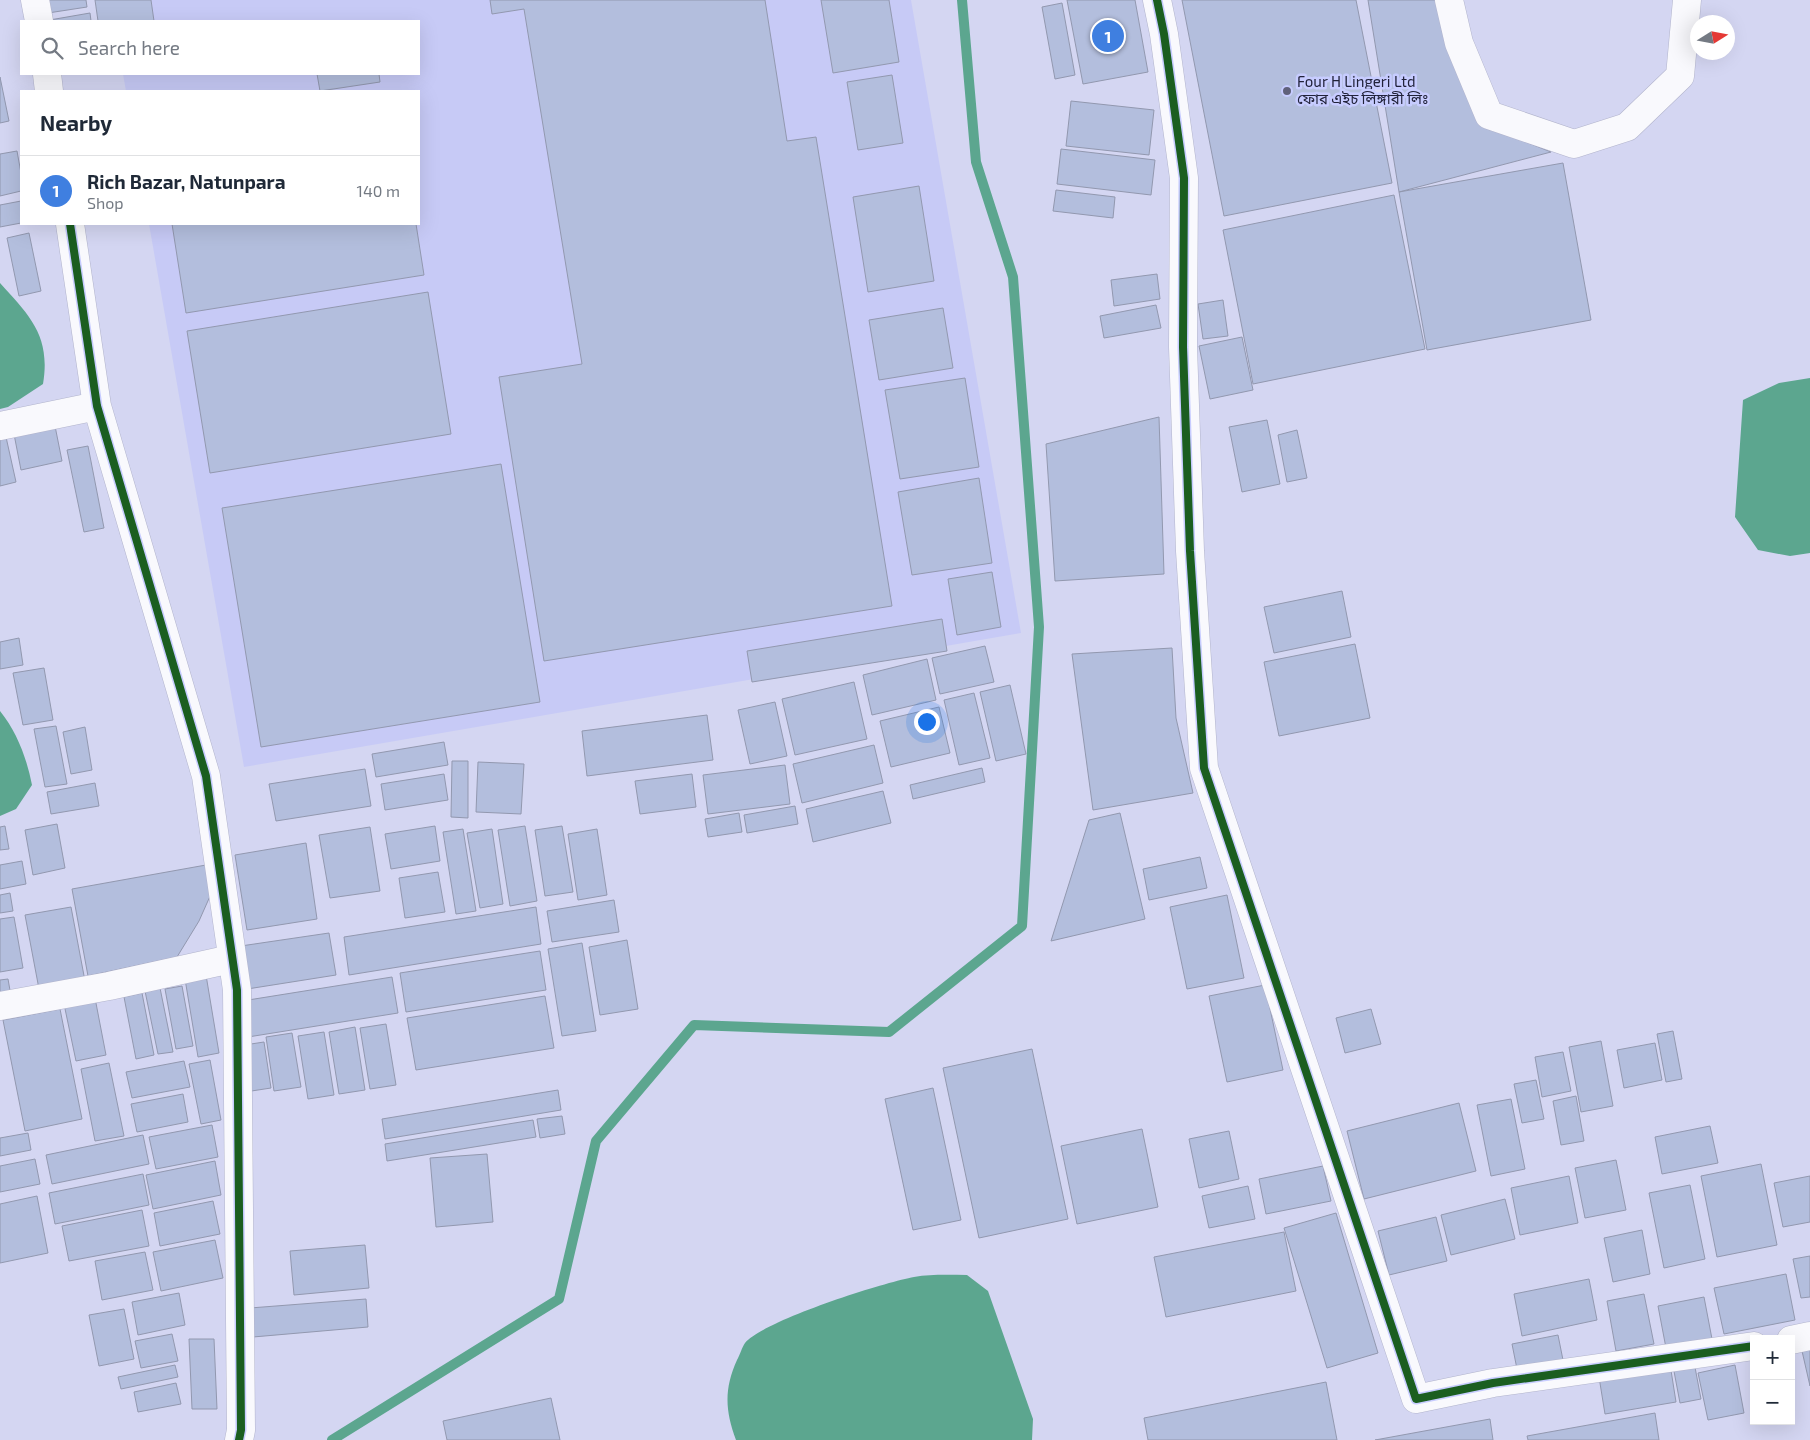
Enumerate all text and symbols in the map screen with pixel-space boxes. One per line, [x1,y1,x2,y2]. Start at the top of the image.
north arrow [1690,15,1735,60]
pin: 1 [1092,17,1124,55]
search box [20,20,420,75]
icon: search [38,34,66,62]
text: Search here [78,36,180,59]
place label: Four H Lingeri Ltd ফোর এইচ লিঙ্গারী লিঃ [1297,72,1429,107]
marker: Four H Lingeri Ltd ফোর এইচ লিঙ্গারী লিঃ [1281,85,1293,97]
text: Nearby [40,110,112,135]
text: Rich Bazar, Natunpara [87,170,286,193]
text: 1 [53,181,59,200]
text: 140 m [357,181,400,200]
text: Shop [87,193,124,212]
your location [914,709,940,735]
map controls [1750,1335,1795,1425]
button: + [1750,1335,1795,1380]
button: − [1750,1380,1795,1425]

